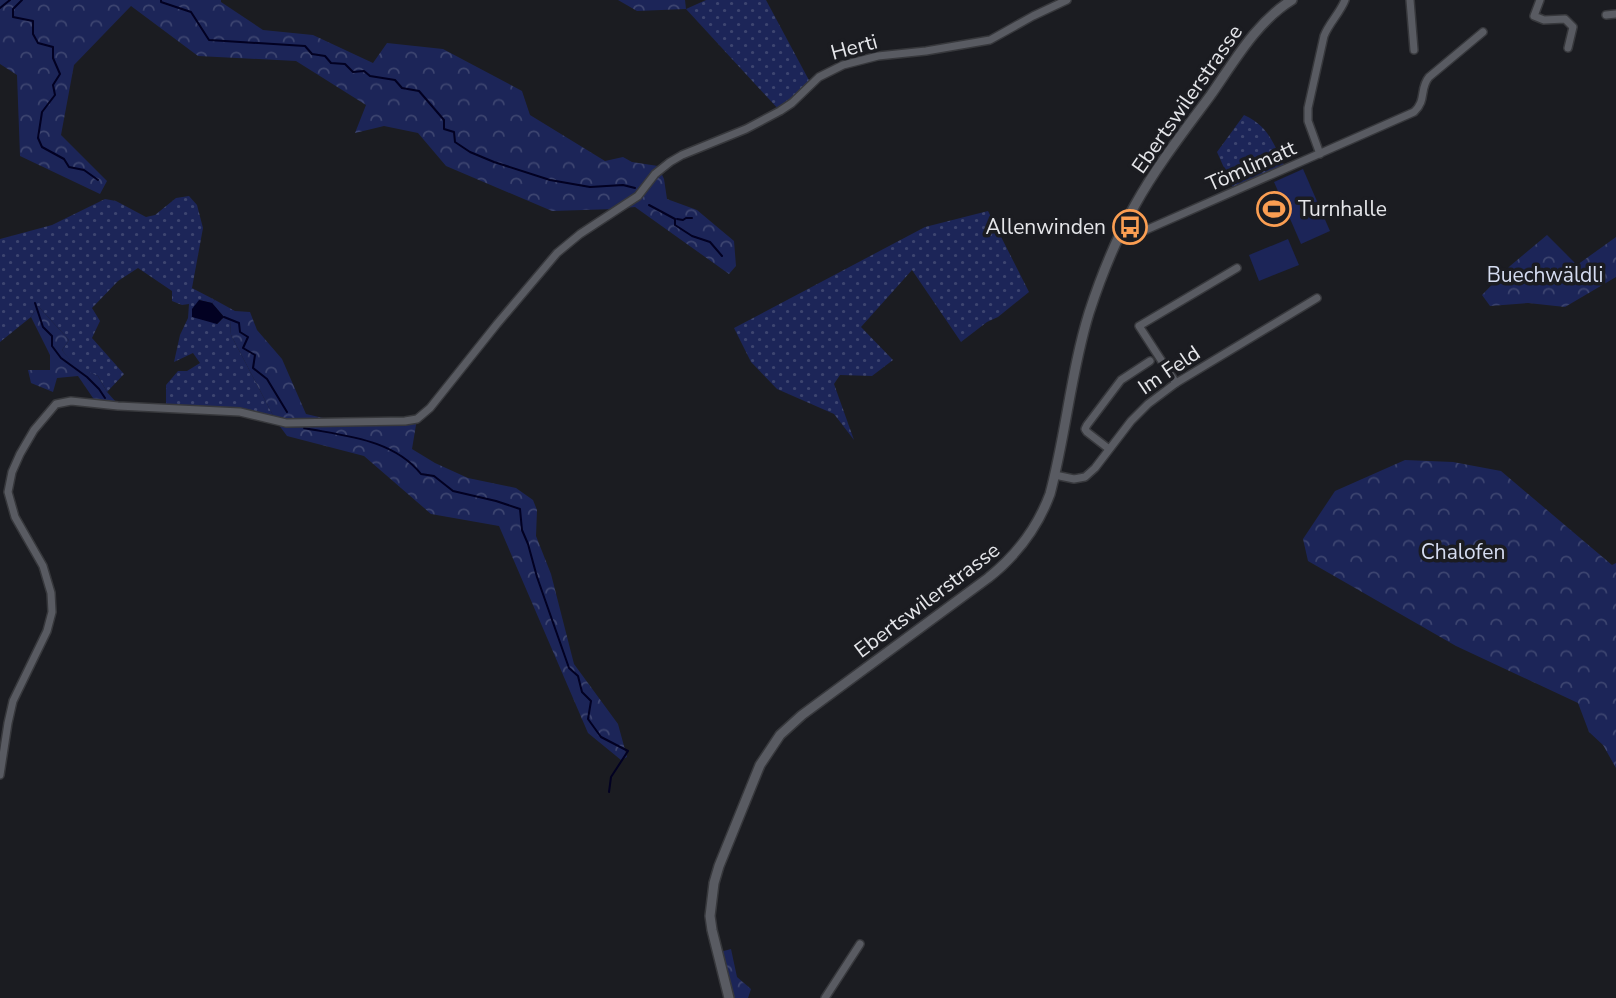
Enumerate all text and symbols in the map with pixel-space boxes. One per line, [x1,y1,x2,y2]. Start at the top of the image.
street label: Ebertswilerstrasse [1125,19,1249,179]
street label: Herti [827,27,881,67]
street label: Tömlimatt [1202,134,1301,198]
sports icon: Turnhalle [1255,190,1293,228]
place label: Turnhalle [1298,195,1387,223]
bus stop icon: Allenwinden [1111,208,1149,246]
place label: Allenwinden [986,213,1106,241]
park label: Buechwäldli [1487,261,1603,289]
street label: Im Feld [1132,339,1206,401]
street label: Ebertswilerstrasse [849,536,1005,664]
park label: Chalofen [1421,538,1505,566]

